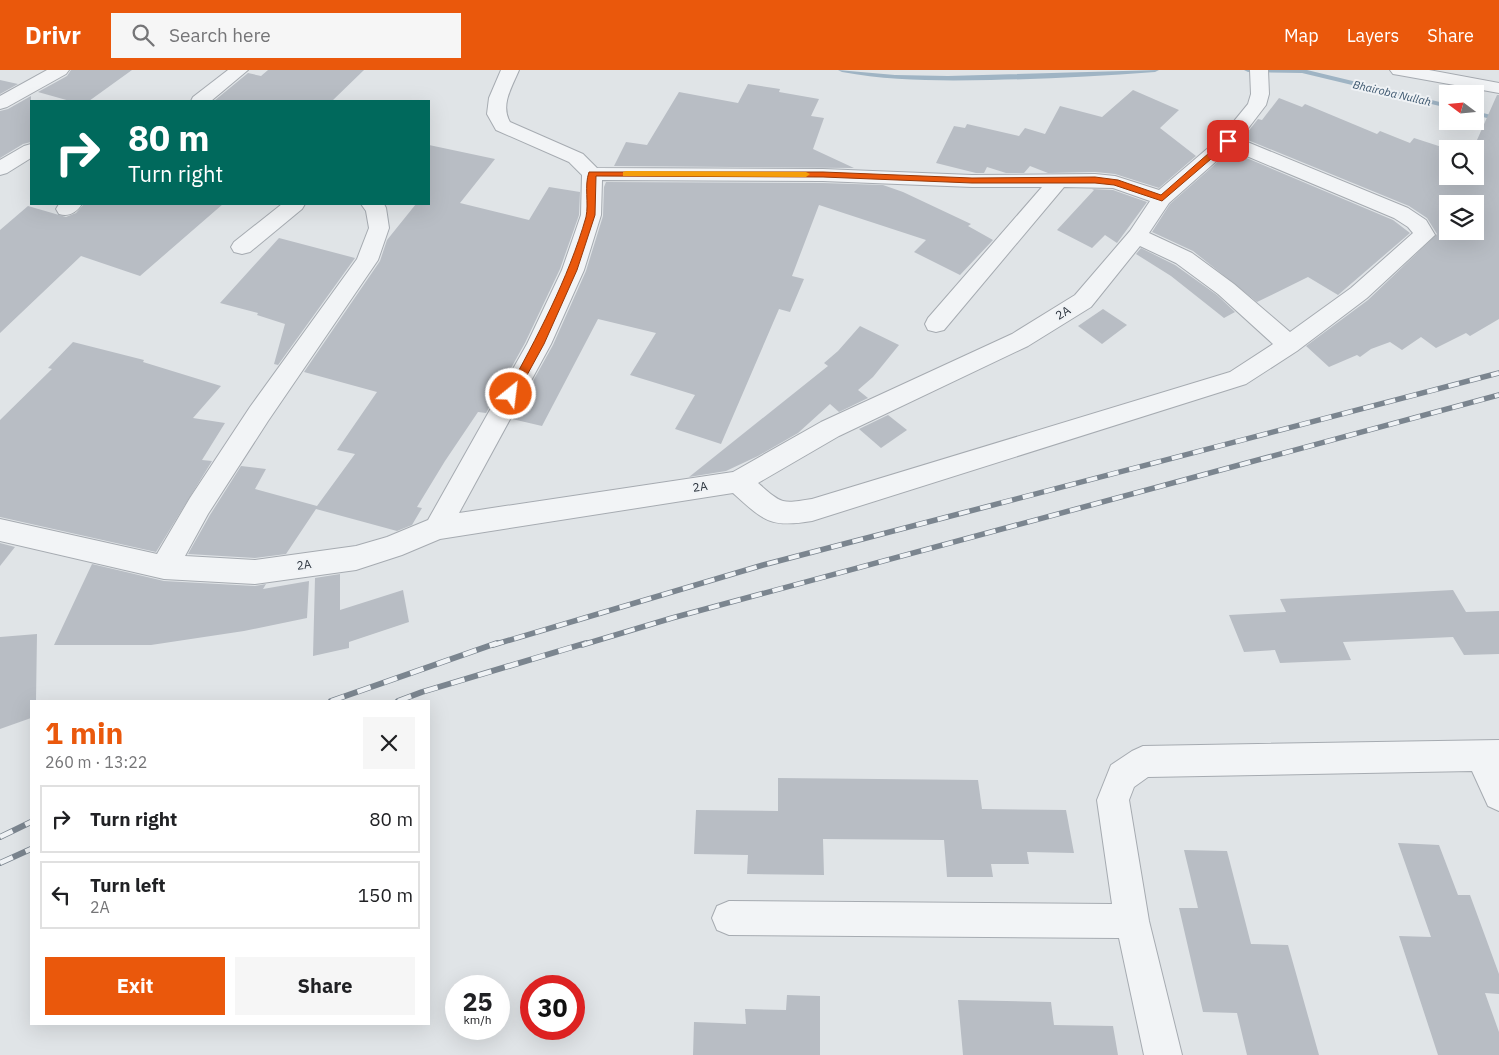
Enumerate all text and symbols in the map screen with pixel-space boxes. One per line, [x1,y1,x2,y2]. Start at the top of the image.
search box [111,13,461,58]
text: Drivr [25,19,81,51]
icon: search [129,21,157,49]
text: Search here [169,23,271,47]
text: Map [1284,24,1319,47]
text: Layers [1347,24,1399,47]
text: Share [1427,24,1474,47]
water label: Bhairoba Nullah [1352,77,1432,109]
north arrow [1439,85,1484,130]
map controls [1439,85,1484,240]
text: 80 m [128,115,210,161]
icon: right [45,120,110,185]
pin [1207,120,1249,162]
icon: arrive [1214,127,1242,155]
button: search [1439,140,1484,185]
text: Turn right [128,159,223,188]
button: layers [1439,195,1484,240]
street label: 2A [1052,302,1073,323]
position arrow [484,367,536,419]
street label: 2A [691,478,709,495]
street label: 2A [296,556,313,573]
text: 1 min [45,713,123,752]
button: close [363,717,415,769]
text: 260 m · 13:22 [45,752,147,772]
icon: right [47,805,75,833]
text: Turn right [90,807,177,831]
text: 80 m [369,807,413,831]
text: Turn left [90,873,166,897]
icon: left [47,881,75,909]
text: 150 m [358,883,413,907]
text: 2A [90,897,110,917]
button: Exit [45,957,225,1015]
button: Share [235,957,415,1015]
speed limit sign: 30 [520,975,585,1040]
text: 25 [462,985,493,1018]
text: km/h [463,1012,492,1027]

